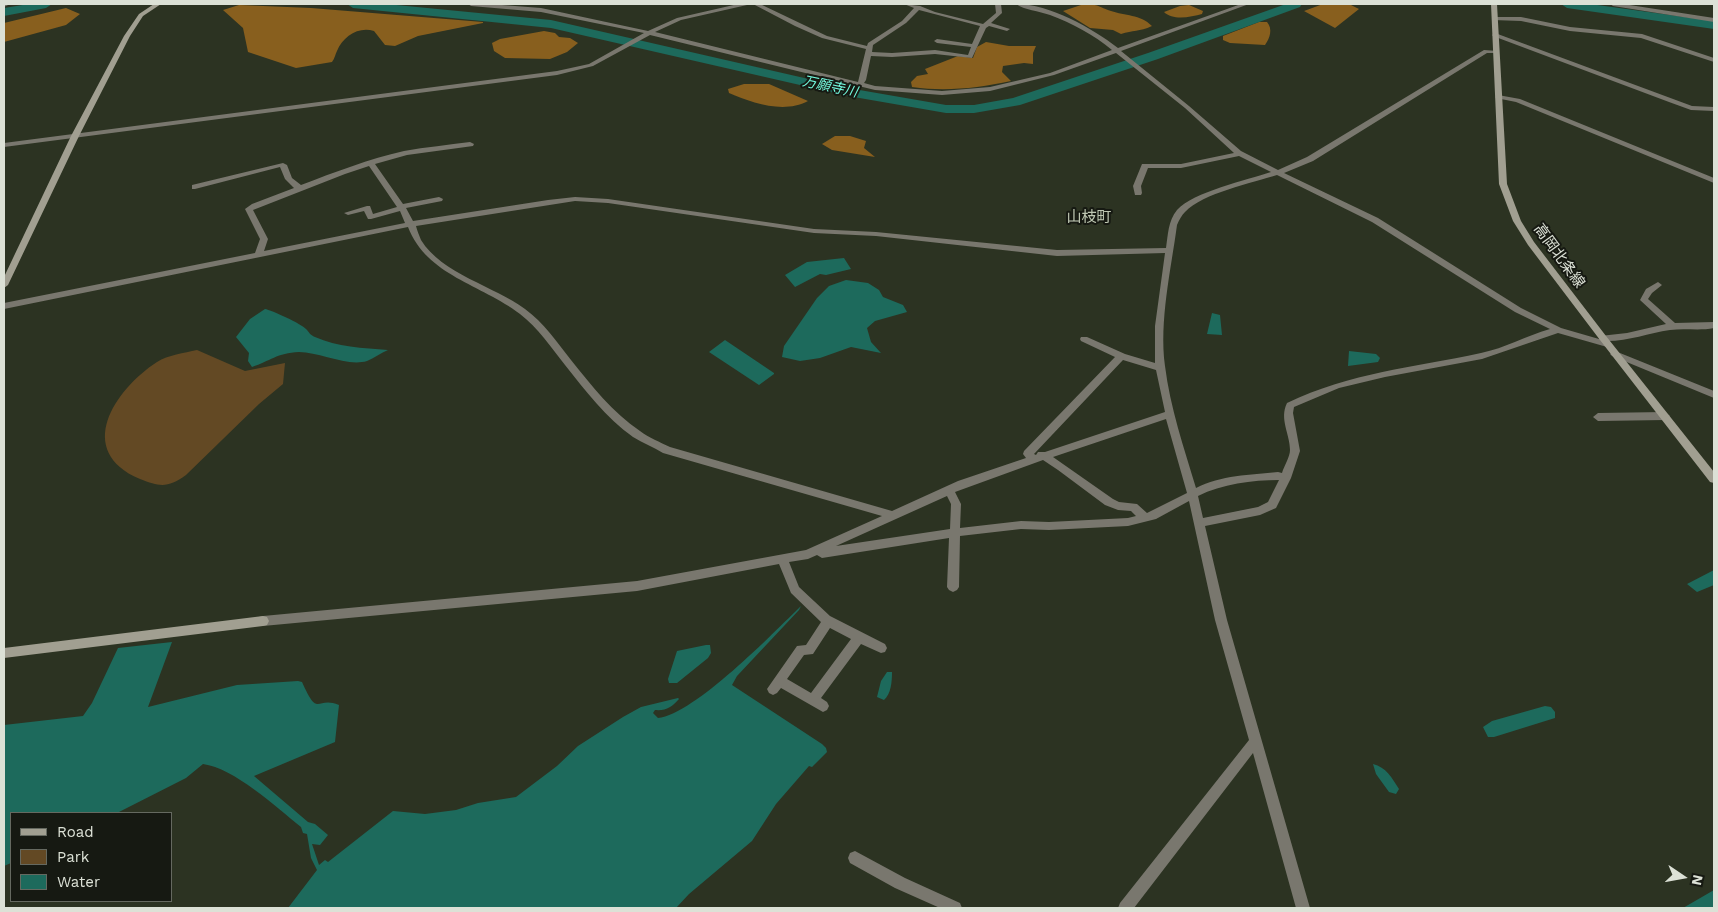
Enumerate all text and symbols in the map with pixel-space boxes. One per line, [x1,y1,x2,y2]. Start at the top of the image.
water label: 万願寺川 [801,73,859,101]
district label: 山枝町 [1067,209,1111,227]
street label: 高岡北条線 [1530,220,1588,292]
legend [10,812,172,902]
text: Road [57,823,94,841]
text: Park [57,848,89,866]
north arrow [1658,852,1708,902]
text: Water [57,873,100,891]
text: N [1689,873,1707,887]

